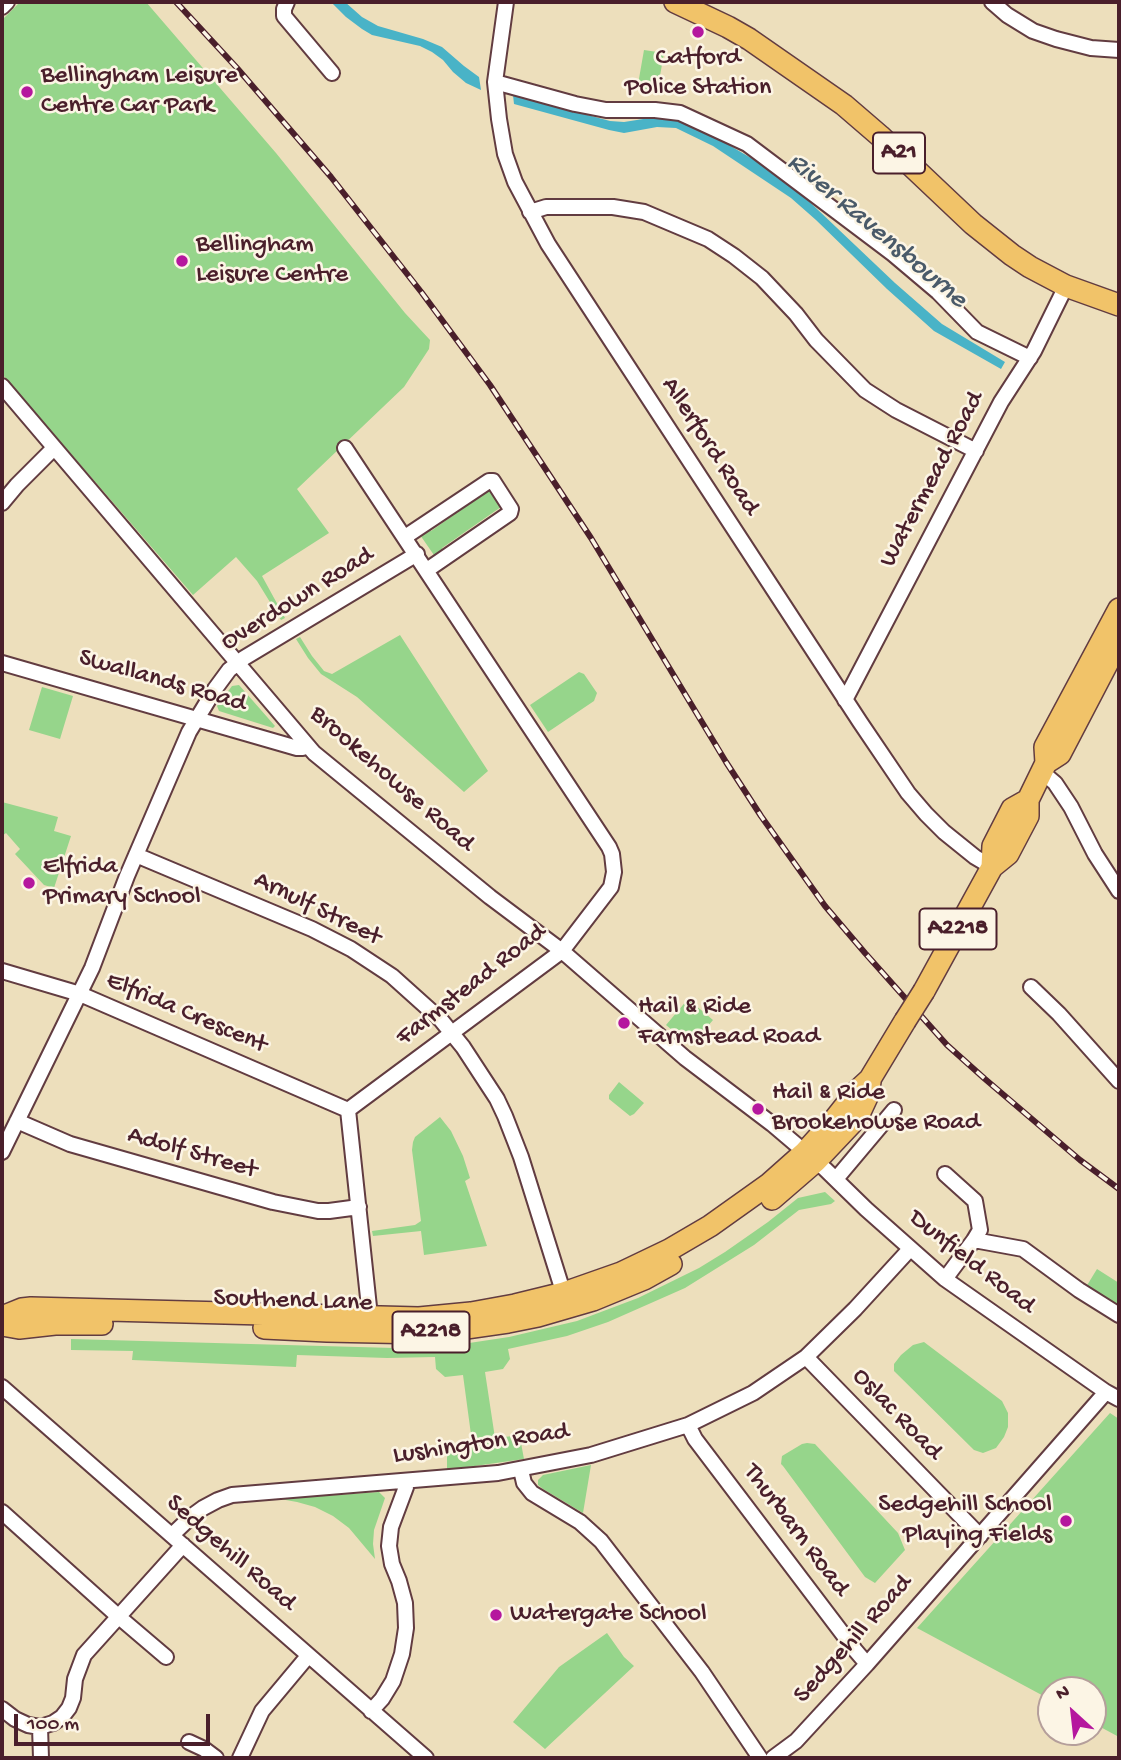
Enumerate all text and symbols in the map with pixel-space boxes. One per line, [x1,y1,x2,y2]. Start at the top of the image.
marker: Catford Police Station [690,24,706,40]
place label: Catford Police Station [625,43,771,104]
place label: Bellingham Leisure Centre Car Park [41,61,238,122]
marker: Bellingham Leisure Centre Car Park [19,84,35,100]
road number: A21 [873,132,925,174]
water label: River Ravensbourne [779,147,973,317]
place label: Bellingham Leisure Centre [196,230,348,292]
marker: Bellingham Leisure Centre [174,253,190,269]
street label: Allerford Road [653,372,765,522]
street label: Watermead Road [874,387,992,573]
street label: Overdown Road [216,541,380,659]
street label: Swallands Road [75,643,249,721]
street label: Brookehowse Road [302,700,480,860]
place label: Elfrida Primary School [43,852,201,914]
street label: Arnulf Street [248,866,386,954]
marker: Elfrida Primary School [21,875,37,891]
road number: A2218 [920,909,996,950]
street label: Farmstead Road [391,918,553,1054]
street label: Elfrida Crescent [101,966,271,1062]
place label: Hail & Ride Farmstead Road [638,992,820,1054]
marker: Hail & Ride Farmstead Road [616,1015,632,1031]
place label: Hail & Ride Brookehowse Road [772,1078,980,1140]
marker: Hail & Ride Brookehowse Road [750,1101,766,1117]
street label: Adolf Street [124,1121,260,1187]
street label: Dunfield Road [901,1204,1041,1322]
street label: Southend Lane [213,1284,373,1320]
road number: A2218 [392,1312,470,1352]
street label: Oslac Road [844,1362,948,1468]
street label: Lushington Road [391,1417,571,1473]
street label: Thurbarn Road [735,1459,855,1603]
street label: Sedgehill Road [158,1489,302,1619]
place label: Sedgehill School Playing Fields [878,1490,1052,1552]
marker: Sedgehill School Playing Fields [1058,1513,1074,1529]
street label: Sedgehill Road [788,1569,920,1711]
place label: Watergate School [510,1599,707,1631]
marker: Watergate School [488,1607,504,1623]
north arrow [1037,1676,1107,1746]
text: N [1052,1681,1074,1707]
scale bar [18,1700,214,1744]
text: 100 m [27,1713,79,1738]

